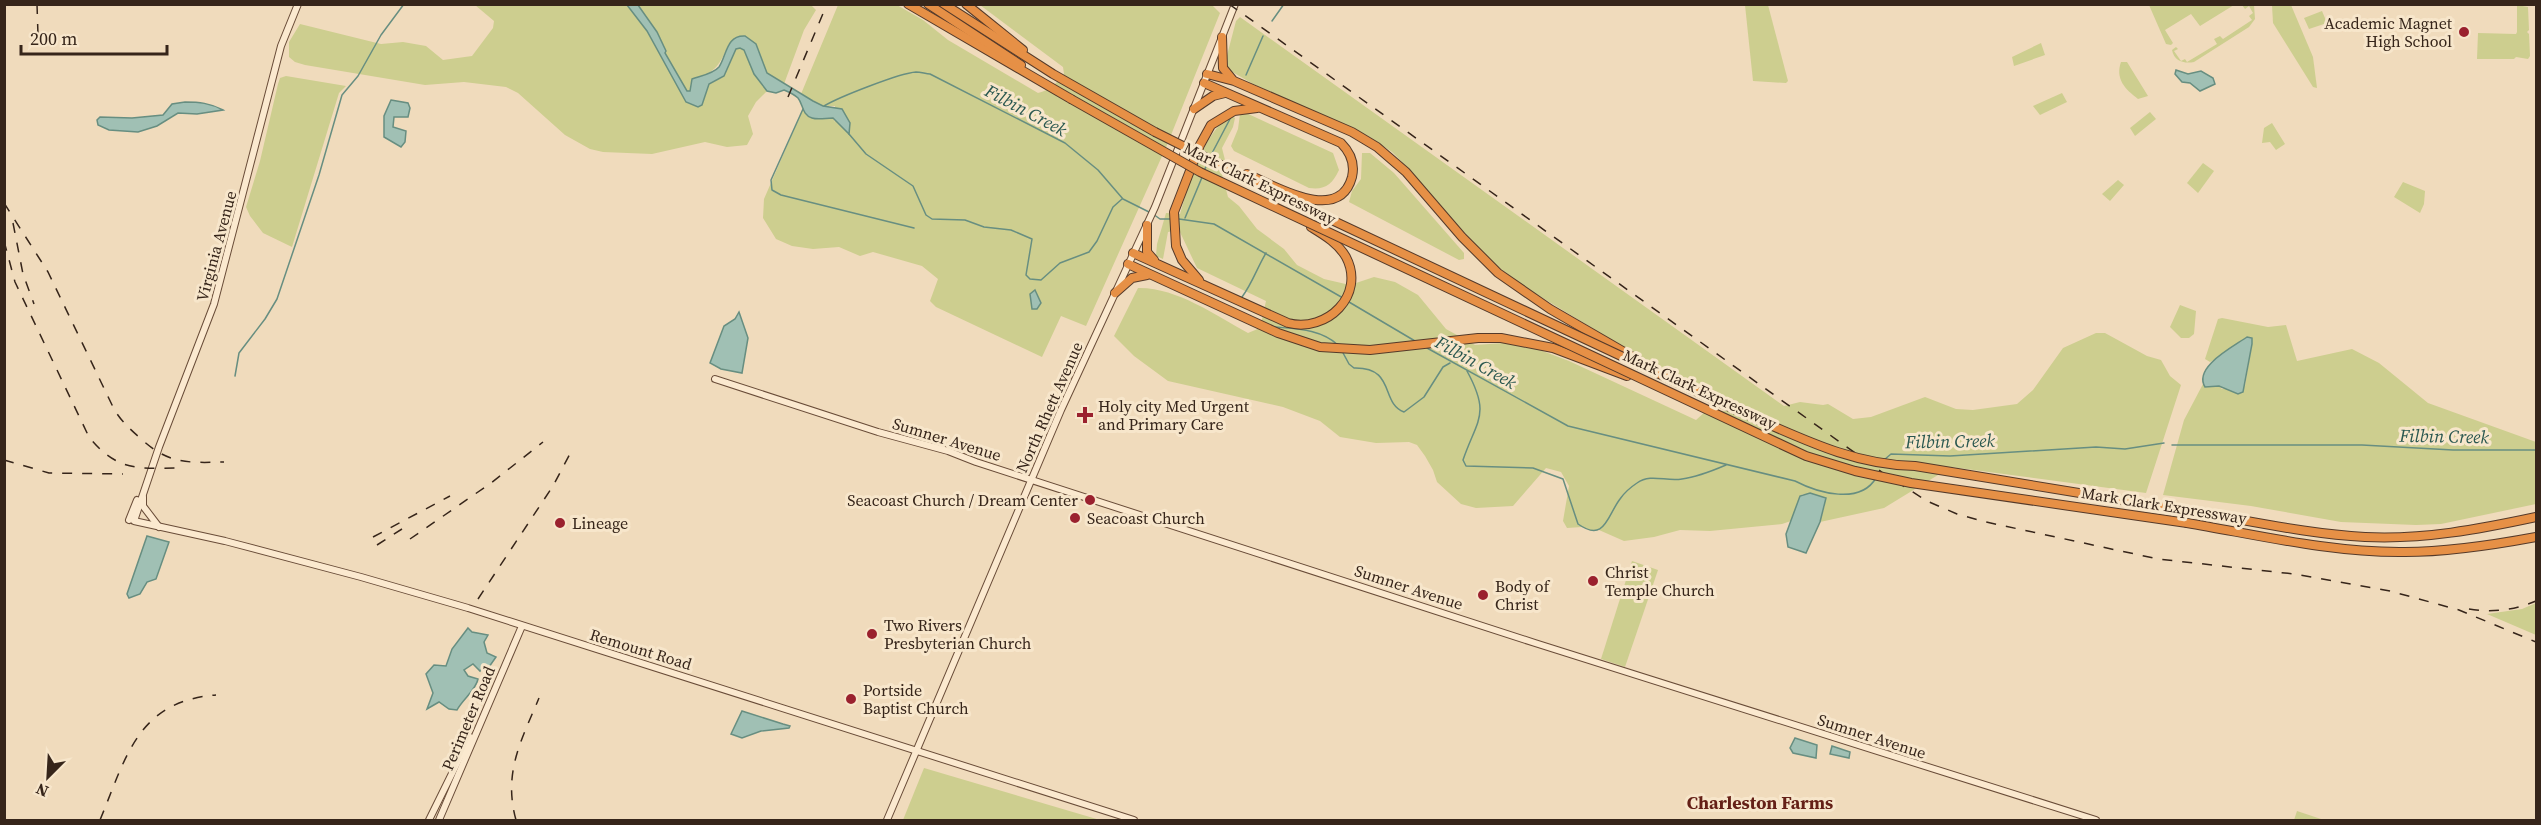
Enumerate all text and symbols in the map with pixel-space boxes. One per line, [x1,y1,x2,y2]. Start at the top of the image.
place label: Academic Magnet High School [2324,12,2453,52]
scale bar [21,18,166,56]
marker: Academic Magnet High School [2457,25,2471,39]
text: 200 m [30,26,77,51]
water label: Filbin Creek [980,77,1072,142]
street label: Mark Clark Expressway [1180,137,1341,230]
street label: Virginia Avenue [191,188,241,304]
water label: Filbin Creek [1430,329,1522,395]
street label: North Rhett Avenue [1010,338,1088,476]
street label: Mark Clark Expressway [1620,344,1781,435]
place label: Holy city Med Urgent and Primary Care [1098,395,1250,435]
marker: Holy city Med Urgent and Primary Care [1076,406,1094,424]
street label: Sumner Avenue [890,412,1004,466]
water label: Filbin Creek [2398,423,2489,449]
water label: Filbin Creek [1904,428,1995,454]
street label: Mark Clark Expressway [2080,481,2249,529]
place label: Seacoast Church / Dream Center [847,489,1078,511]
marker: Seacoast Church / Dream Center [1083,493,1097,507]
place label: Seacoast Church [1087,507,1205,529]
marker: Seacoast Church [1068,511,1082,525]
place label: Lineage [572,512,628,534]
marker: Lineage [553,516,567,530]
street label: Sumner Avenue [1352,559,1466,615]
place label: Christ Temple Church [1605,561,1715,601]
marker: Christ Temple Church [1586,574,1600,588]
place label: Body of Christ [1495,575,1550,615]
marker: Body of Christ [1476,588,1490,602]
place label: Two Rivers Presbyterian Church [884,614,1032,654]
street label: Remount Road [587,623,695,675]
marker: Two Rivers Presbyterian Church [865,627,879,641]
street label: Perimeter Road [436,662,500,774]
place label: Portside Baptist Church [863,679,969,719]
marker: Portside Baptist Church [844,692,858,706]
street label: Sumner Avenue [1815,708,1929,764]
north arrow [18,747,78,807]
text: N [32,778,52,803]
district label: Charleston Farms [1687,790,1833,815]

